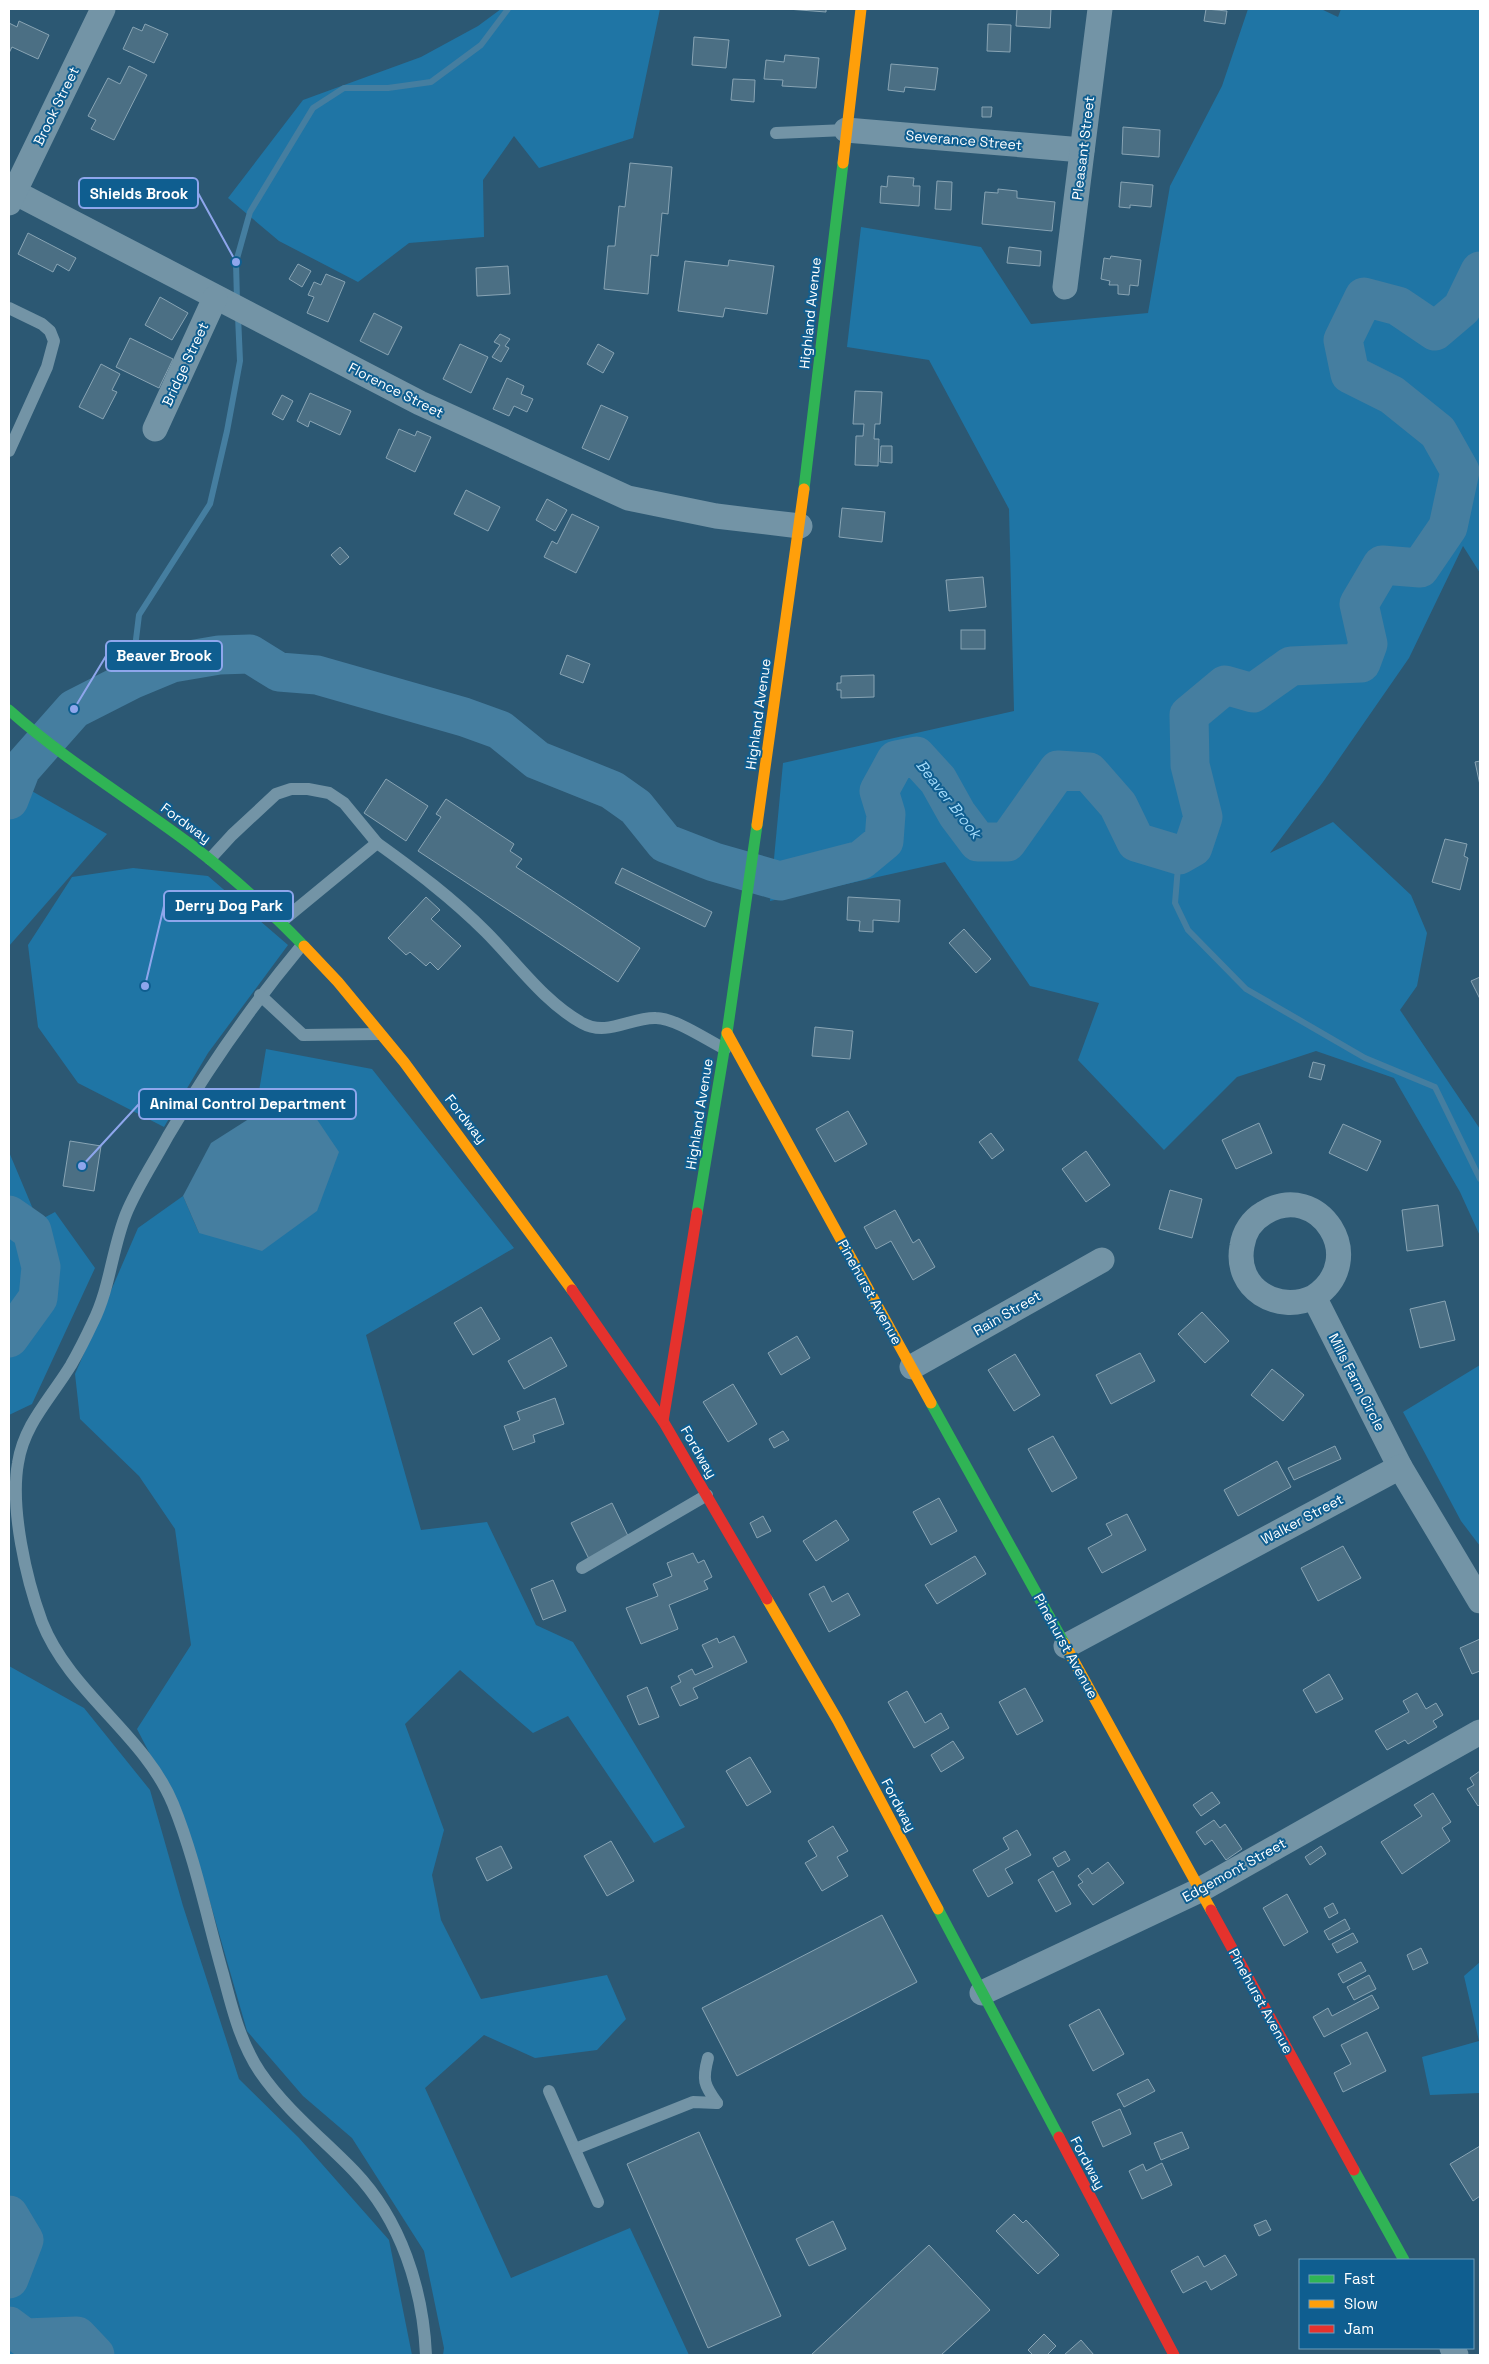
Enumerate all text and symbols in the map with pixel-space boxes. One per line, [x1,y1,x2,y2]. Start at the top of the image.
street label: Brook Street [29,64,83,148]
street label: Pleasant Street [1068,95,1098,201]
street label: Severance Street [905,126,1023,154]
callout: Shields Brook [79,178,198,208]
text: Shields Brook [90,184,189,203]
street label: Highland Avenue [795,256,825,370]
street label: Bridge Street [158,319,212,409]
street label: Florence Street [345,358,447,422]
callout: Beaver Brook [106,641,222,671]
text: Beaver Brook [116,646,212,665]
street label: Highland Avenue [741,657,775,771]
water label: Beaver Brook [912,756,987,844]
street label: Fordway [157,799,215,847]
callout: Derry Dog Park [164,891,293,921]
text: Derry Dog Park [175,896,284,915]
street label: Highland Avenue [681,1057,717,1171]
callout: Animal Control Department [139,1089,356,1119]
street label: Fordway [441,1091,491,1147]
text: Animal Control Department [150,1094,346,1113]
street label: Pinehurst Avenue [834,1236,906,1348]
street label: Rain Street [970,1286,1044,1340]
street label: Mills Farm Circle [1325,1330,1389,1434]
street label: Fordway [677,1423,721,1481]
street label: Walker Street [1258,1490,1346,1548]
street label: Pinehurst Avenue [1030,1590,1102,1702]
street label: Fordway [878,1775,920,1835]
street label: Edgemont Street [1179,1834,1289,1906]
street label: Pinehurst Avenue [1225,1945,1297,2057]
street label: Fordway [1067,2133,1109,2193]
legend [1299,2259,1474,2349]
text: Fast [1344,2269,1375,2288]
text: Slow [1344,2294,1378,2313]
text: Jam [1344,2319,1374,2338]

